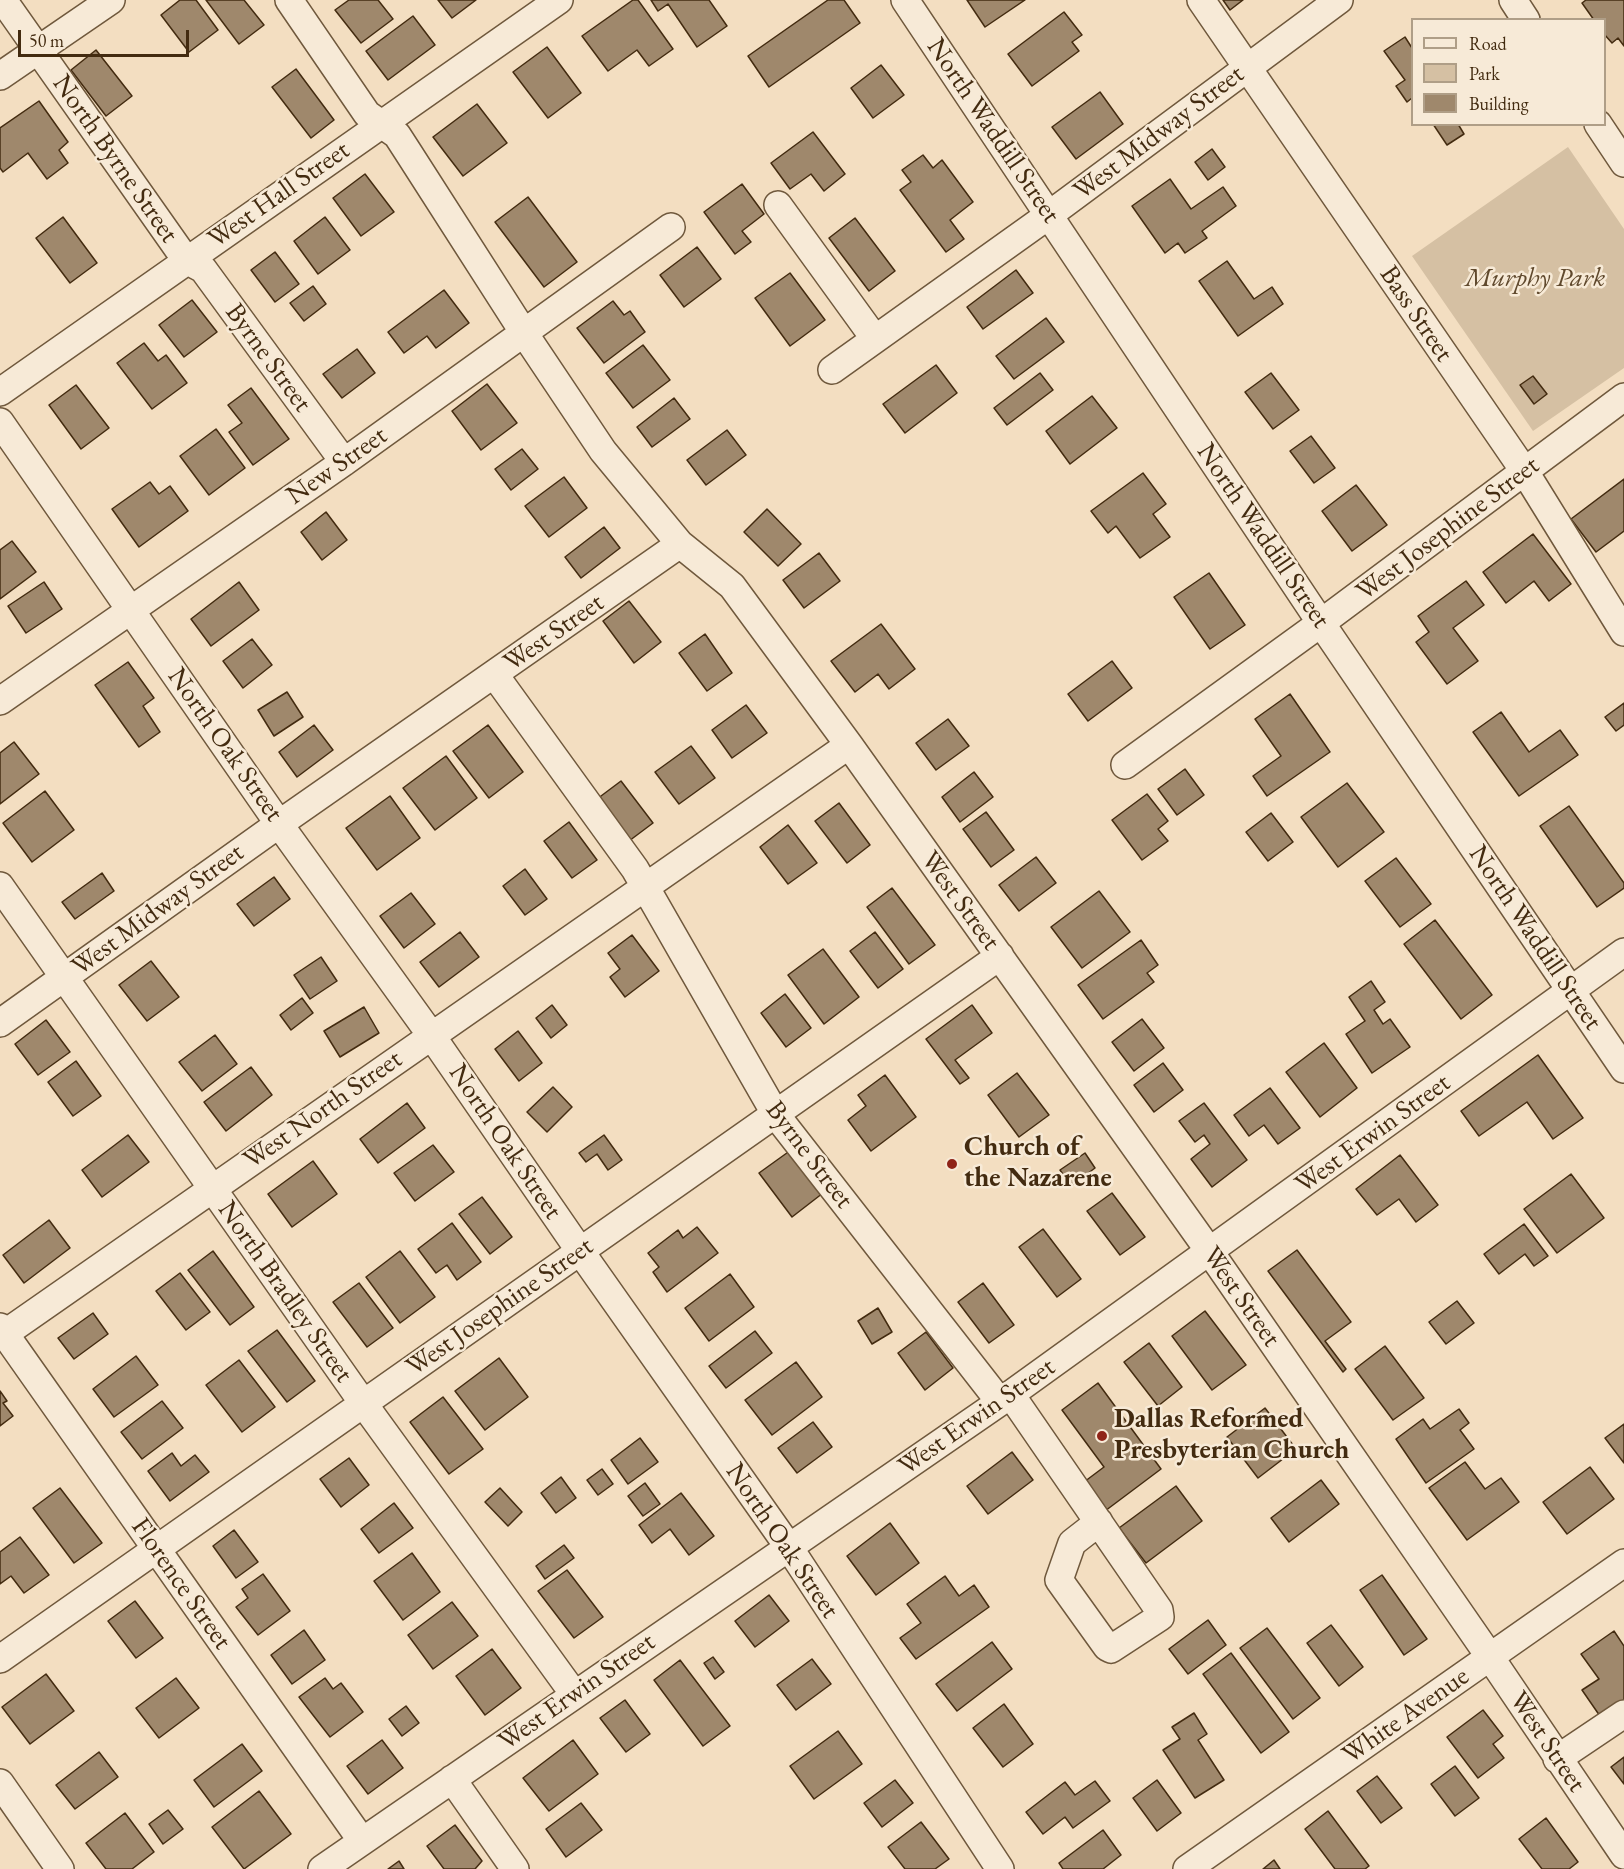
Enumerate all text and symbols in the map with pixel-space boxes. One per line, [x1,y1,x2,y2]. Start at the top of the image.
scale bar [21,18,192,56]
legend [1411,18,1606,126]
text: 50 m [29,29,64,52]
street label: North Waddill Street [919,32,1067,230]
text: Road [1469,32,1507,55]
street label: West Midway Street [1067,58,1251,208]
text: Park [1469,62,1500,85]
street label: North Byrne Street [45,69,185,249]
text: Building [1469,92,1529,115]
street label: West Hall Street [202,134,356,256]
street label: Bass Street [1372,260,1460,368]
park label: Murphy Park [1465,263,1605,295]
street label: Byrne Street [218,297,318,419]
street label: New Street [281,420,393,512]
street label: North Waddill Street [1189,437,1337,635]
street label: West Josephine Street [1350,450,1546,608]
street label: West Street [498,587,610,679]
street label: North Oak Street [160,662,290,828]
street label: West Midway Street [66,837,250,983]
street label: North Waddill Street [1461,839,1609,1037]
street label: West Street [913,845,1007,957]
street label: West North Street [238,1043,408,1177]
street label: North Oak Street [441,1058,569,1226]
street label: West Erwin Street [1289,1067,1457,1201]
street label: Byrne Street [758,1095,860,1215]
place label: Church of the Nazarene [964,1132,1112,1195]
marker: Church of the Nazarene [945,1157,959,1171]
street label: North Bradley Street [210,1195,360,1389]
street label: West Josephine Street [400,1230,600,1384]
street label: West Street [1195,1241,1287,1353]
street label: West Erwin Street [893,1351,1061,1483]
place label: Dallas Reformed Presbyterian Church [1114,1404,1349,1467]
marker: Dallas Reformed Presbyterian Church [1095,1429,1109,1443]
street label: North Oak Street [718,1457,846,1625]
street label: Florence Street [124,1512,238,1656]
street label: West Erwin Street [493,1626,661,1758]
street label: White Avenue [1336,1661,1476,1771]
street label: West Street [1502,1685,1592,1799]

